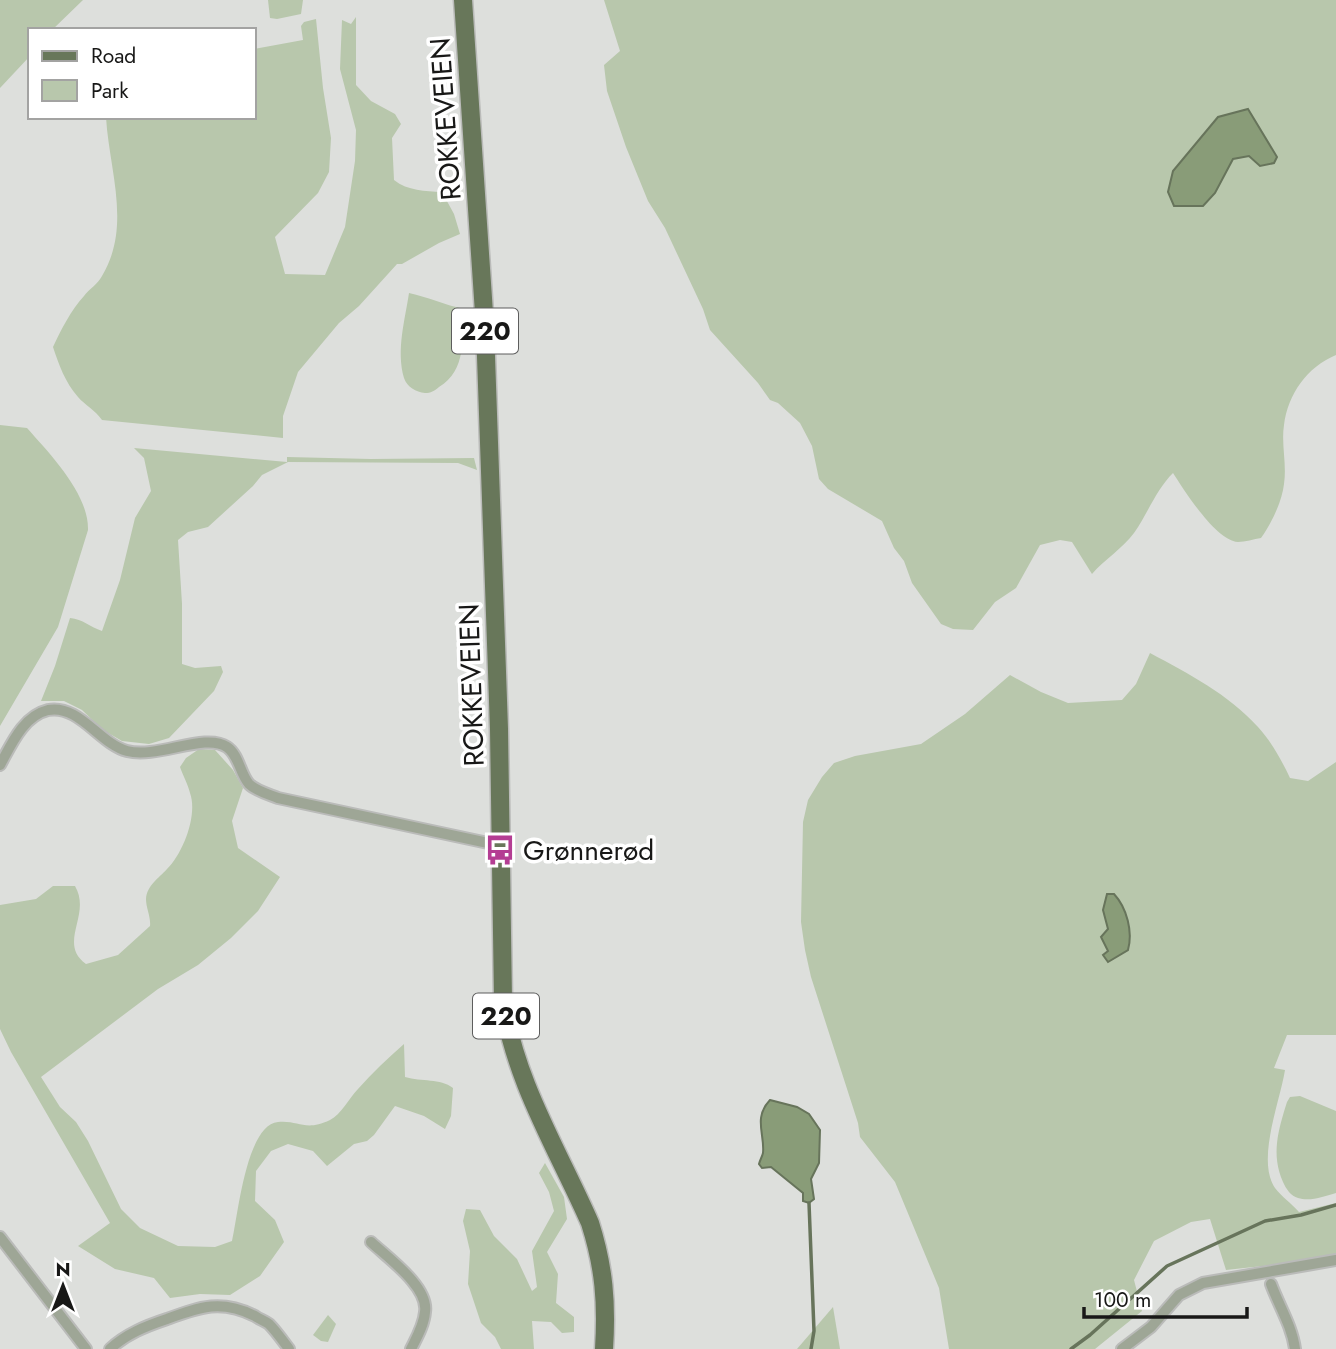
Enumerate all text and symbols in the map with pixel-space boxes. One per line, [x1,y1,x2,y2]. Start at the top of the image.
legend [28,28,256,119]
street label: ROKKEVEIEN [419,36,472,202]
text: Road [91,41,136,71]
text: Park [91,76,129,106]
road number: 220 [452,308,518,354]
street label: ROKKEVEIEN [448,603,495,767]
place label: Grønnerød [523,830,654,871]
bus stop icon: Grønnerød [483,833,517,867]
road number: 220 [473,993,539,1038]
north arrow [28,1251,98,1321]
text: N [55,1256,71,1283]
scale bar [1084,1276,1247,1320]
text: 100 m [1094,1285,1151,1315]

